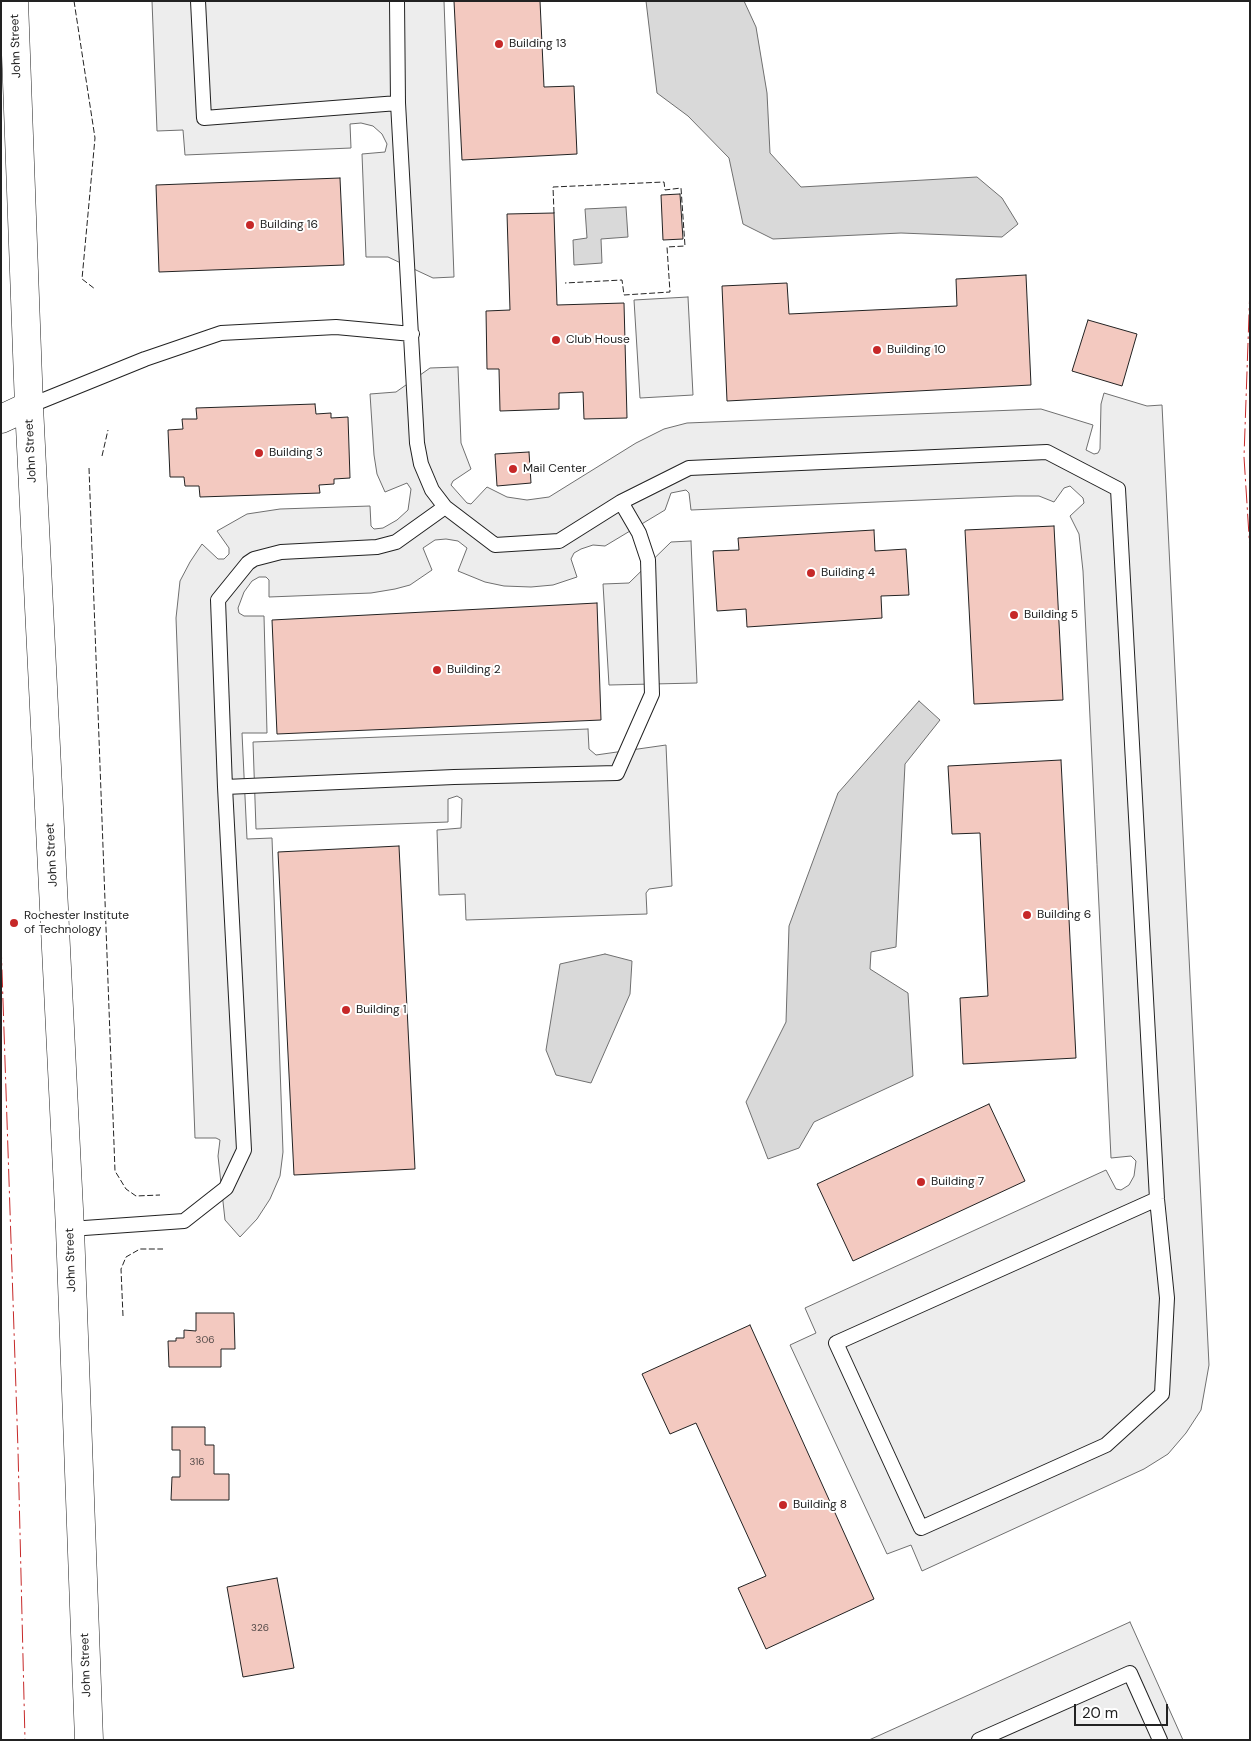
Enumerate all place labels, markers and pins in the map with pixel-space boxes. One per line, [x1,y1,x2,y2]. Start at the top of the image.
place label: Building 13 [509,37,567,51]
marker: Building 13 [493,38,505,50]
place label: Building 16 [260,218,318,232]
marker: Building 16 [244,219,256,231]
place label: Club House [566,333,630,347]
marker: Club House [550,334,562,346]
place label: Building 10 [887,343,946,357]
marker: Building 10 [871,344,883,356]
place label: Building 3 [269,446,323,460]
marker: Building 3 [253,447,265,459]
place label: Mail Center [523,462,586,476]
marker: Mail Center [507,463,519,475]
place label: Building 4 [821,566,875,580]
marker: Building 4 [805,567,817,579]
place label: Building 5 [1024,608,1078,622]
marker: Building 5 [1008,609,1020,621]
place label: Building 2 [447,663,501,677]
marker: Building 2 [431,664,443,676]
place label: Building 6 [1037,908,1091,922]
place label: Rochester Institute of Technology [24,909,129,937]
marker: Building 6 [1021,909,1033,921]
marker: Rochester Institute of Technology [8,917,20,929]
place label: Building 1 [356,1003,407,1017]
marker: Building 1 [340,1004,352,1016]
place label: Building 7 [931,1175,984,1189]
marker: Building 7 [915,1176,927,1188]
place label: Building 8 [793,1498,847,1512]
marker: Building 8 [777,1499,789,1511]

